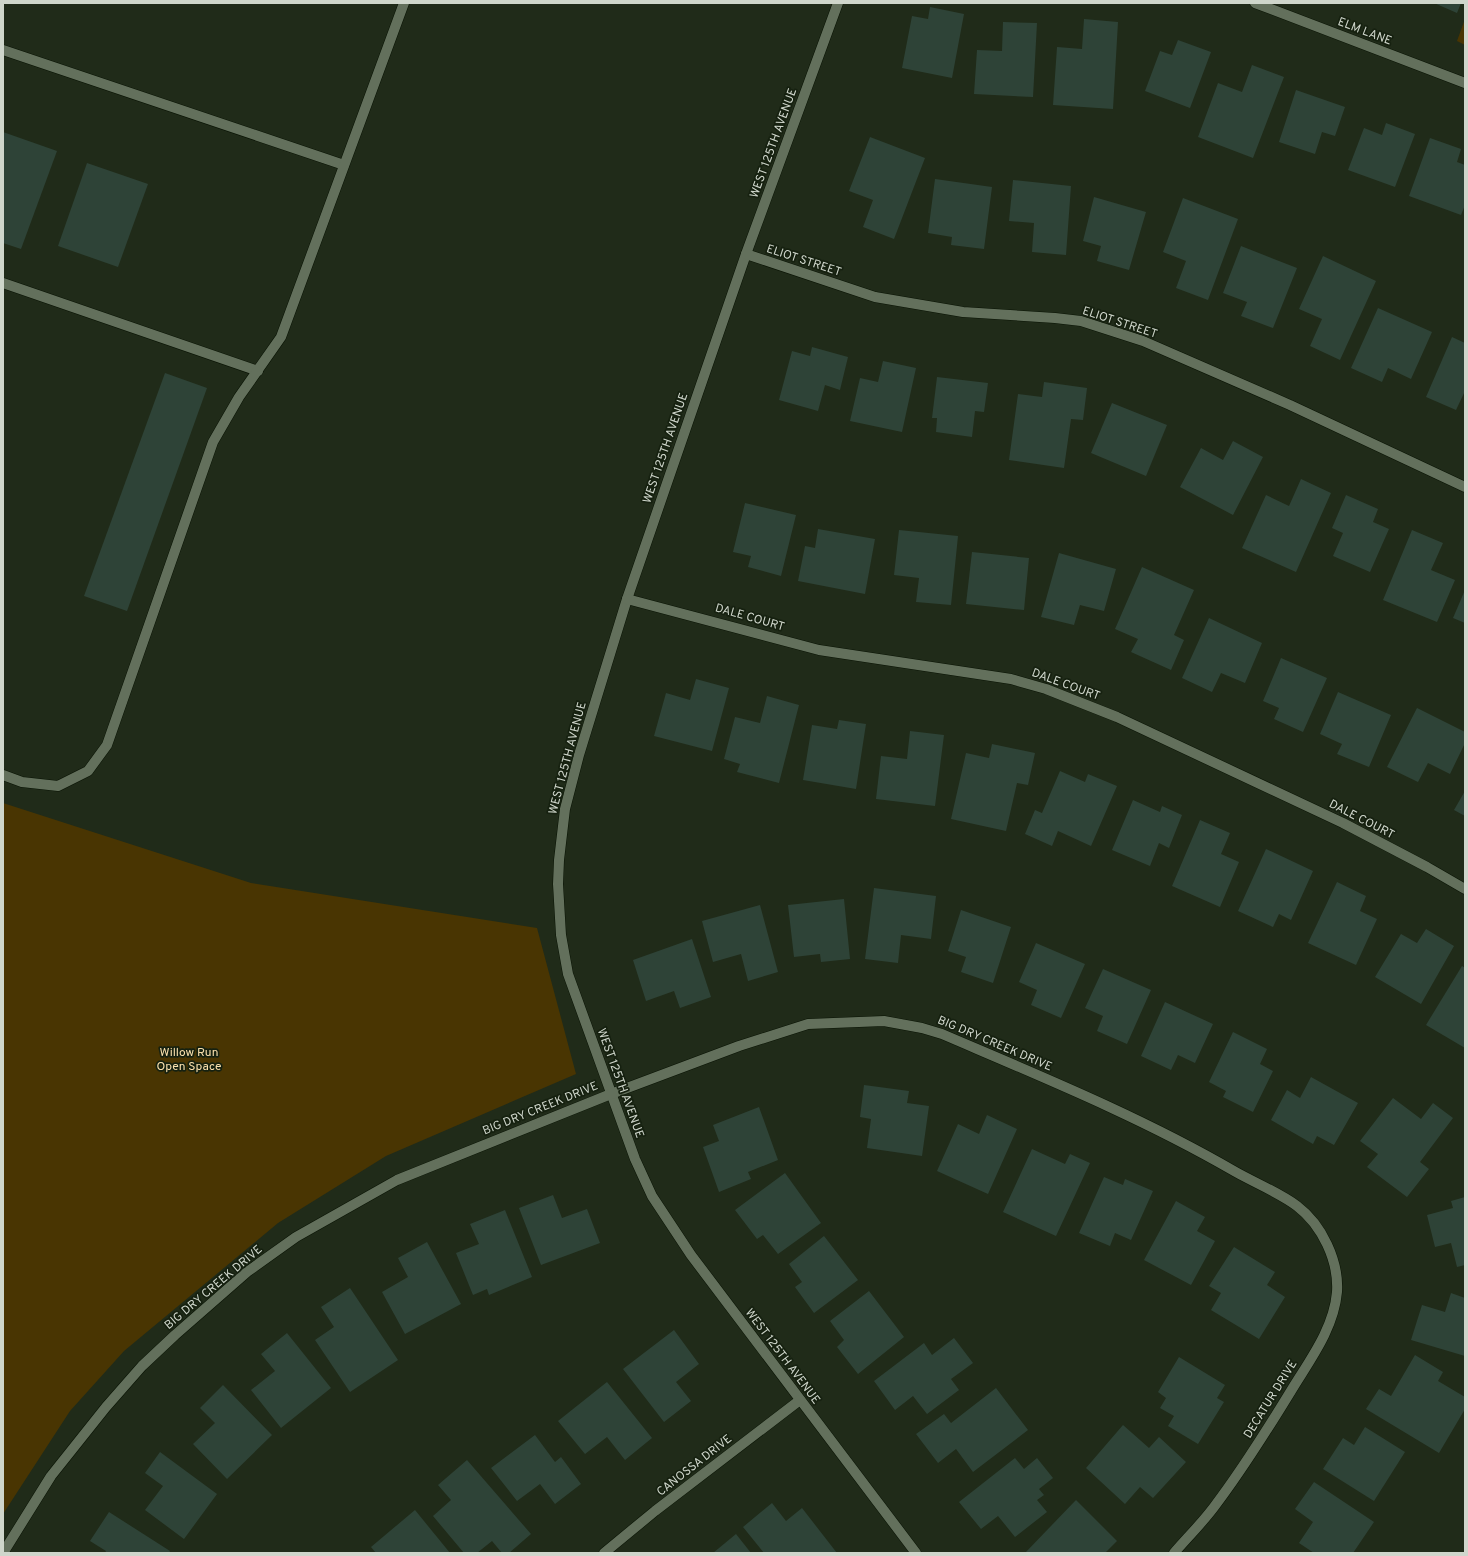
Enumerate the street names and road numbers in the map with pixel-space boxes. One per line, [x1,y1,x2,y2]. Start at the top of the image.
street label: ELM LANE [1335,14,1394,50]
street label: WEST 125TH AVENUE [747,86,801,200]
street label: ELIOT STREET [764,241,843,281]
street label: ELIOT STREET [1080,303,1159,343]
street label: WEST 125TH AVENUE [640,391,692,506]
street label: DALE COURT [713,600,786,636]
street label: DALE COURT [1029,665,1102,705]
street label: WEST 125TH AVENUE [545,700,591,816]
street label: DALE COURT [1326,797,1397,843]
street label: BIG DRY CREEK DRIVE [935,1013,1054,1075]
street label: WEST 125TH AVENUE [593,1026,647,1140]
street label: BIG DRY CREEK DRIVE [480,1078,600,1139]
street label: BIG DRY CREEK DRIVE [161,1242,266,1333]
street label: WEST 125TH AVENUE [741,1306,823,1408]
street label: DECATUR DRIVE [1240,1357,1301,1442]
street label: CANOSSA DRIVE [654,1431,736,1500]

